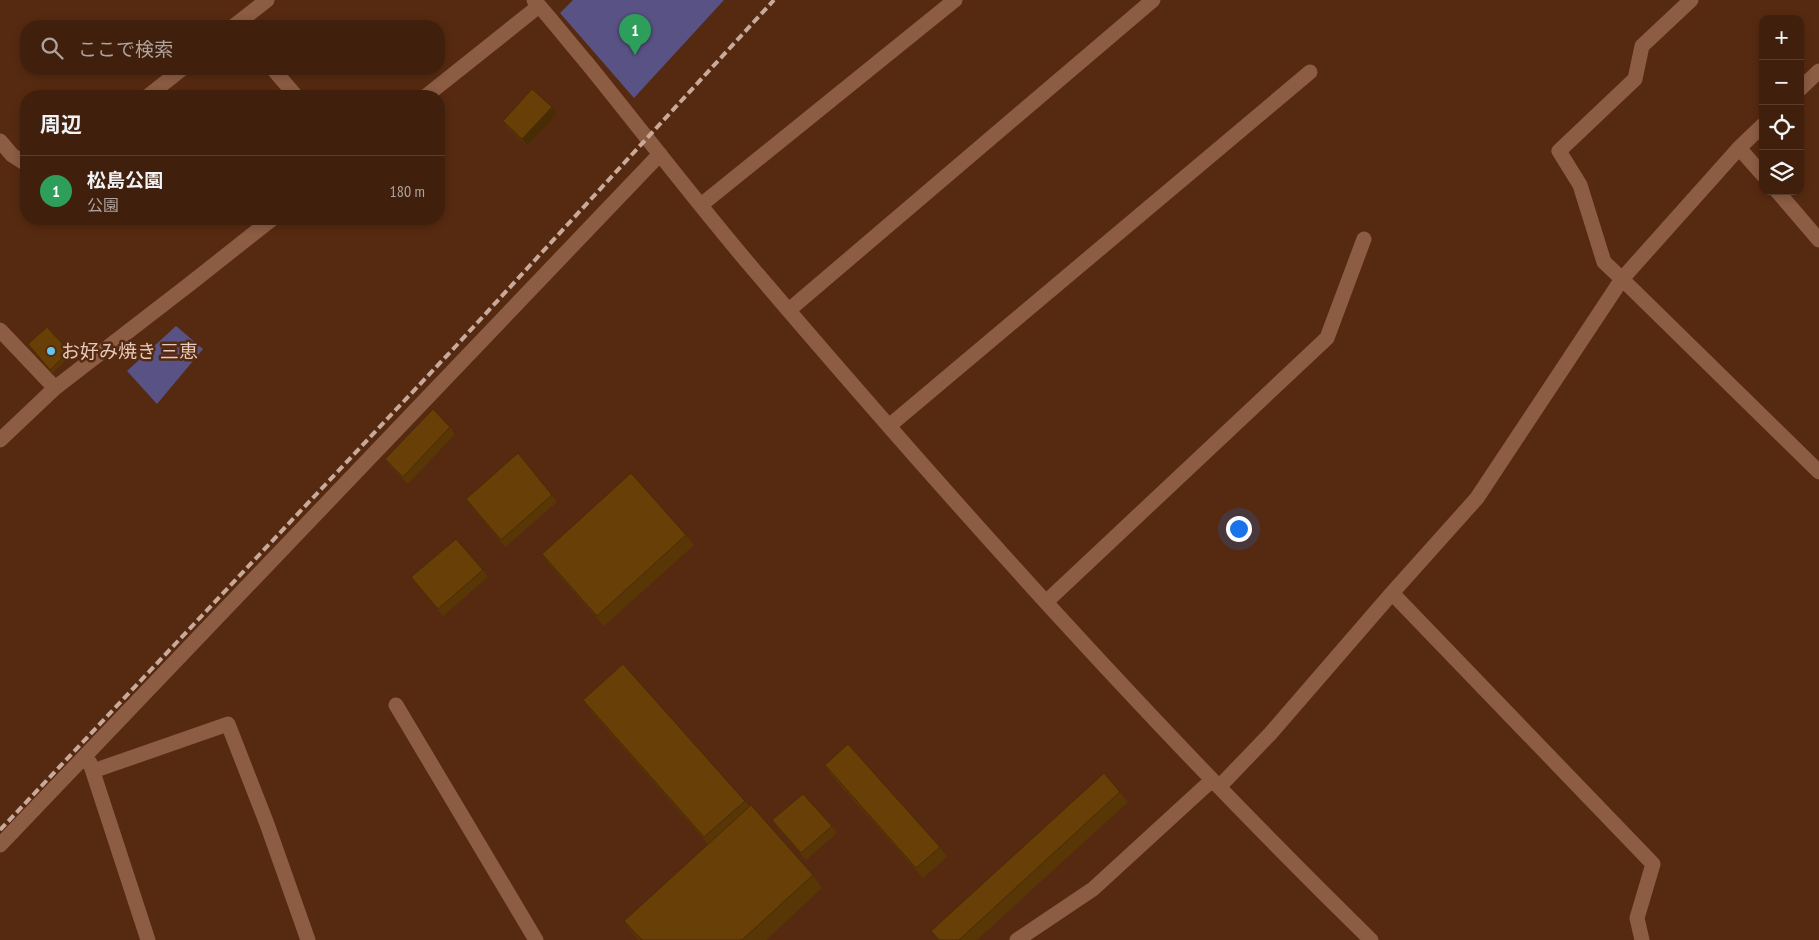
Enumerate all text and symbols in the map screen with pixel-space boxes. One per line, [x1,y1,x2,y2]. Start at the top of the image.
pin: 1 [619,14,651,55]
map controls [1759,15,1804,195]
button: + [1759,15,1804,60]
search box [20,20,445,75]
icon: search [38,34,66,62]
text: ここで検索 [78,37,173,61]
button: − [1759,60,1804,105]
button: locate [1759,105,1804,150]
text: 周辺 [40,111,82,138]
button: layers [1759,150,1804,195]
text: 松島公園 [87,168,163,192]
text: 1 [52,181,60,201]
text: 180 m [390,181,425,201]
text: 公園 [87,195,119,215]
place label: お好み焼き 三恵 [61,339,198,363]
marker: お好み焼き 三恵 [45,345,57,357]
your location [1226,516,1252,542]

